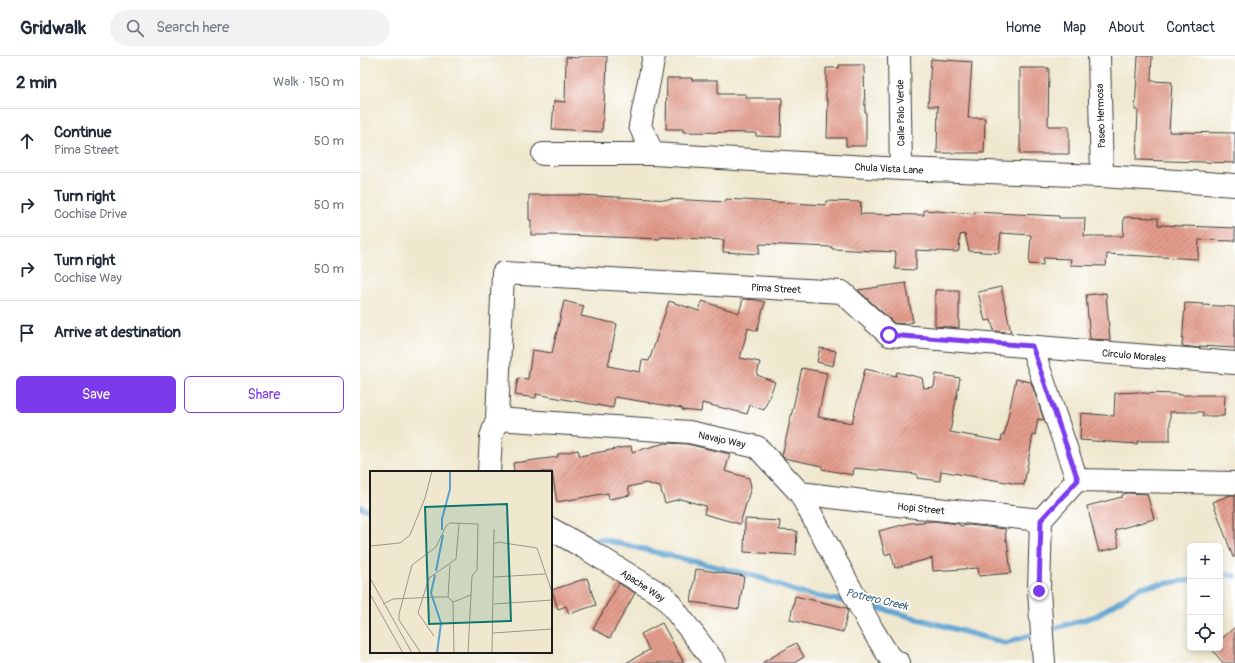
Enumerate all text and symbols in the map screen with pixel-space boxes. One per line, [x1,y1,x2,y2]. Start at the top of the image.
search box [110,10,390,46]
text: Gridwalk [20,16,86,40]
icon: search [124,17,146,39]
text: Search here [156,18,229,37]
text: Home [1006,19,1041,36]
text: Map [1063,19,1086,36]
text: About [1108,19,1144,36]
text: Contact [1166,19,1215,36]
text: 2 min [16,72,57,93]
text: Walk · 150 m [273,74,344,90]
street label: Calle Palo Verde [894,80,908,146]
street label: Paseo Hermosa [1094,83,1108,148]
text: Continue [54,123,112,142]
icon: ahead [16,130,38,152]
text: 50 m [314,133,344,149]
text: Pima Street [54,142,119,158]
street label: Chula Vista Lane [854,161,924,177]
text: Turn right [54,187,115,206]
icon: right [16,194,38,216]
text: 50 m [314,197,344,213]
text: Cochise Drive [54,206,127,222]
text: Turn right [54,251,115,270]
icon: right [16,258,38,280]
text: 50 m [314,261,344,277]
text: Cochise Way [54,270,122,286]
street label: Pima Street [751,282,802,296]
icon: arrive [16,322,38,344]
text: Arrive at destination [54,323,181,342]
route start [880,326,898,344]
street label: Circulo Morales [1101,347,1167,365]
button: Save [16,376,176,413]
button: Share [184,376,344,413]
street label: Navajo Way [697,429,747,451]
inset map [370,471,552,653]
street label: Hopi Street [897,501,946,518]
map controls [1187,543,1223,651]
button: + [1187,543,1223,579]
street label: Apache Way [618,567,667,605]
button: − [1187,579,1223,615]
route end [1030,582,1048,600]
water label: Potrero Creek [844,586,911,613]
button: locate [1187,615,1223,651]

